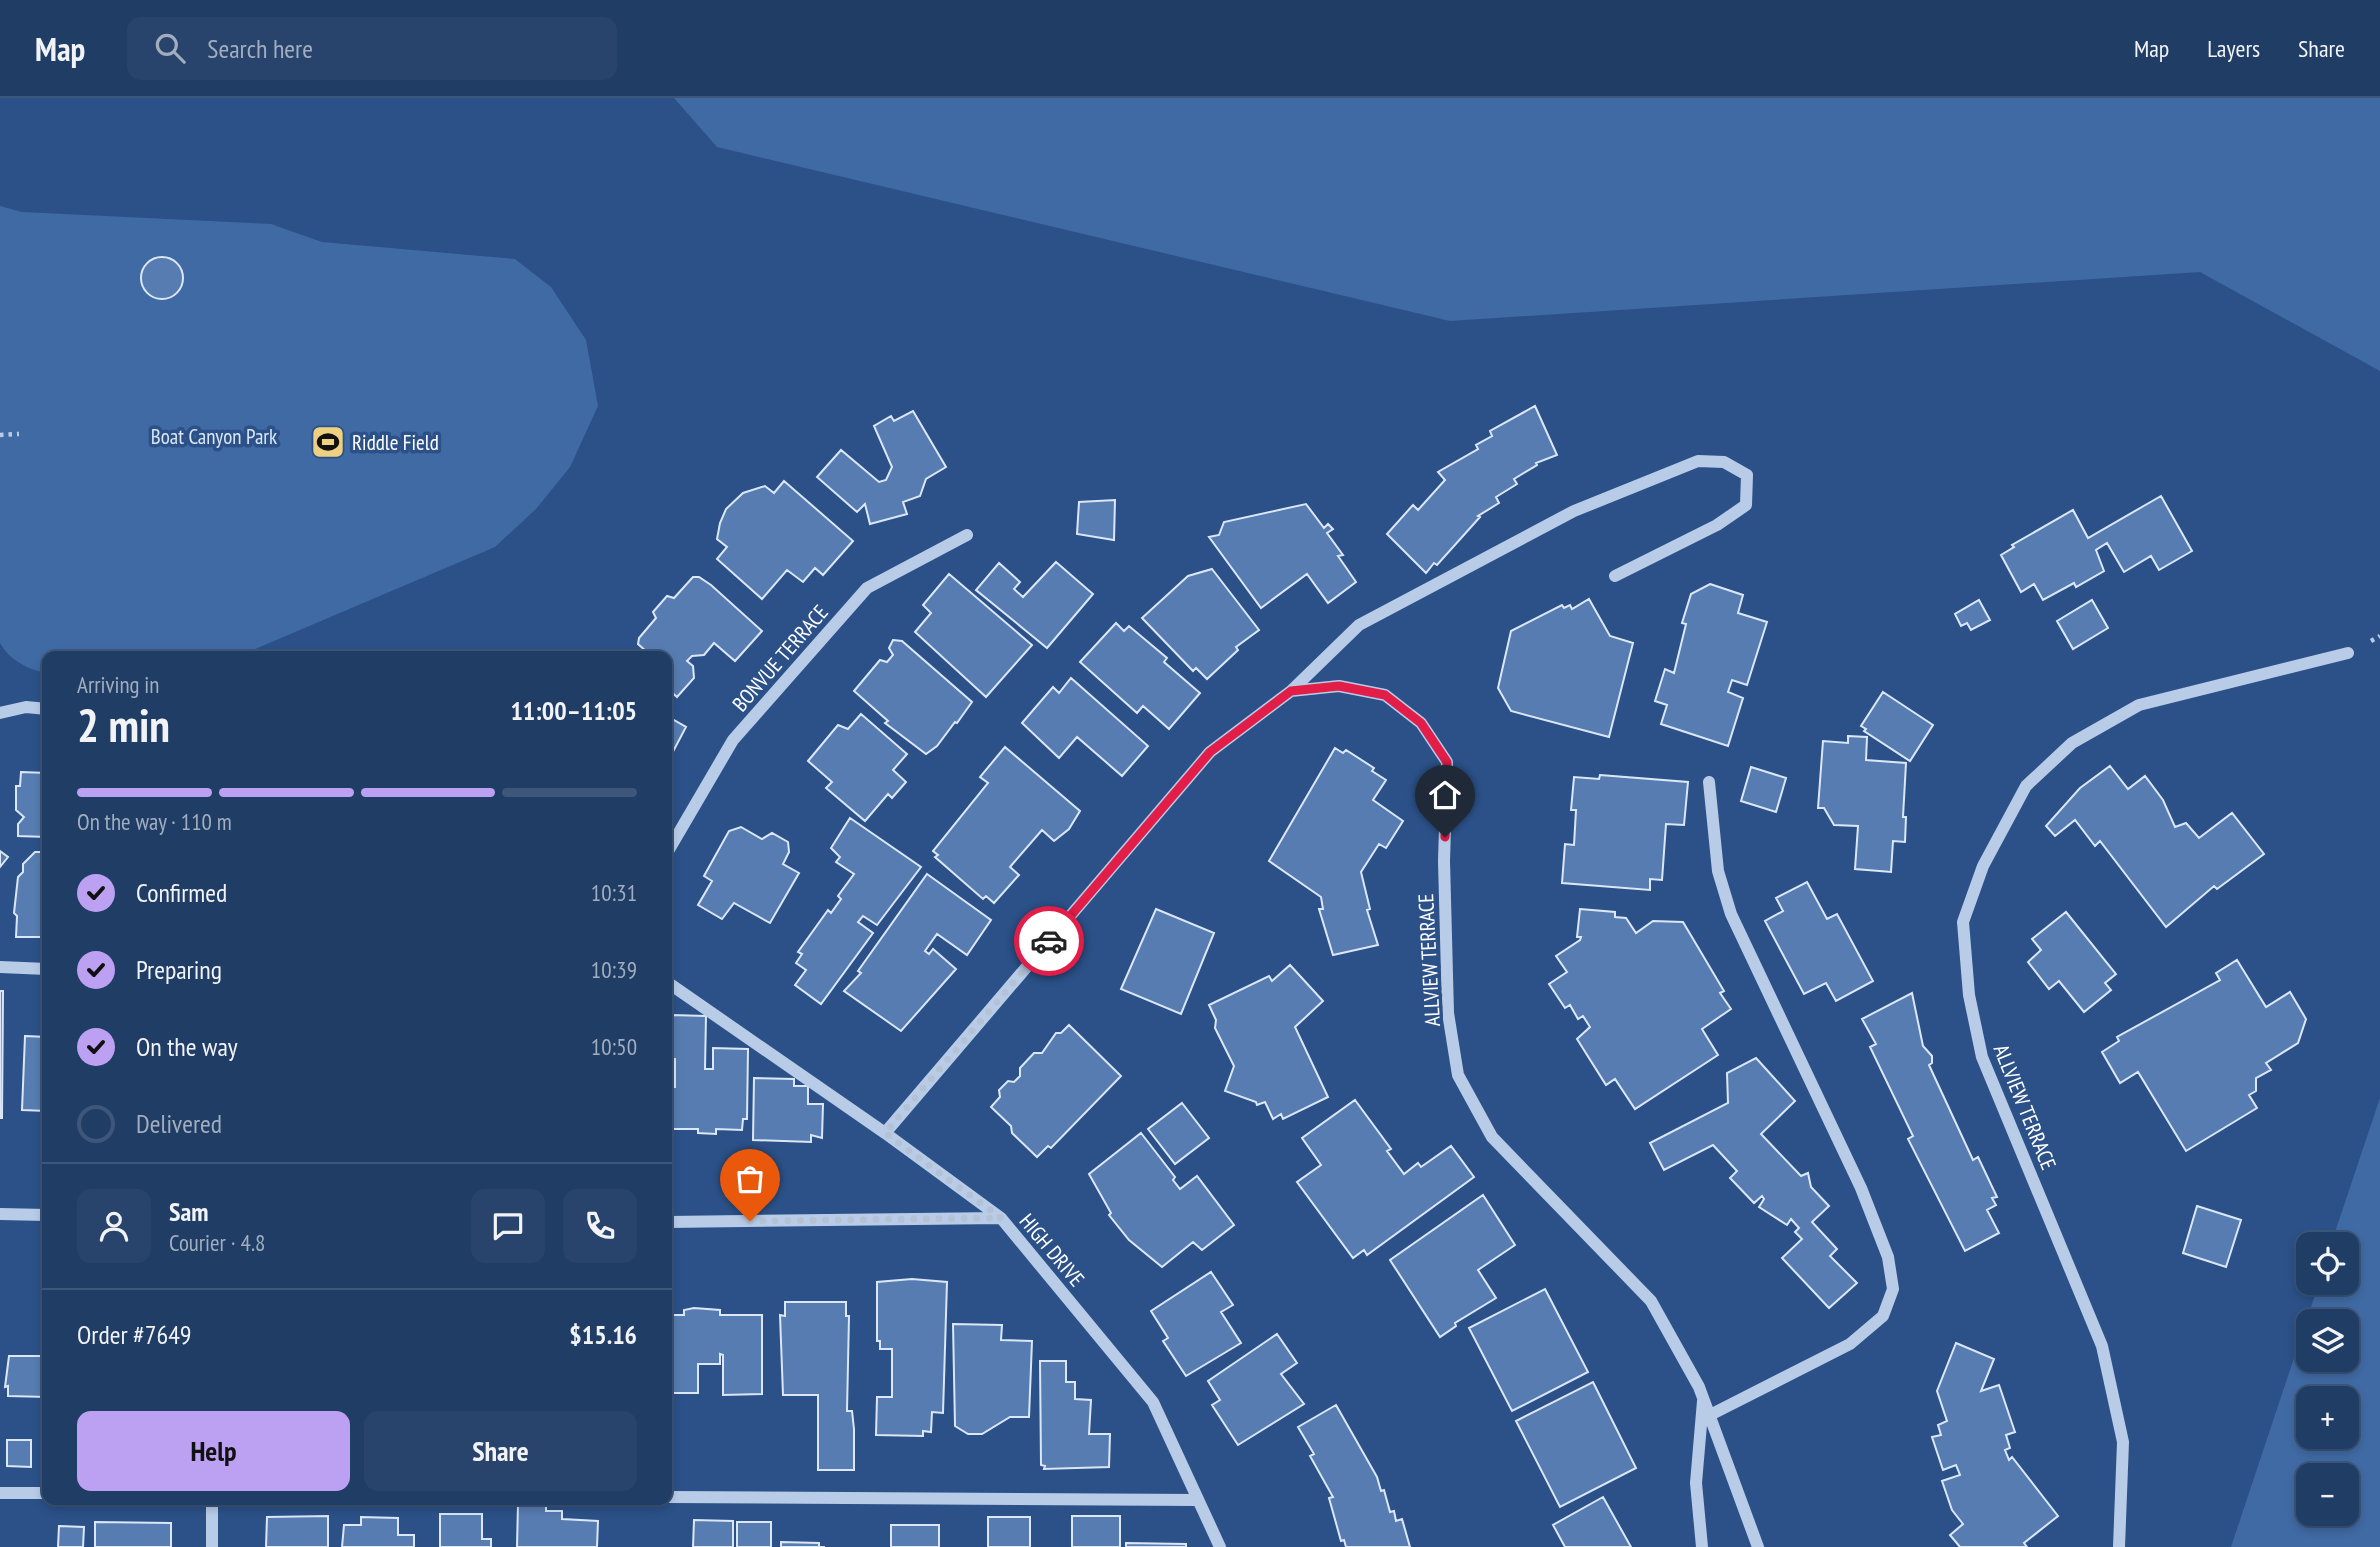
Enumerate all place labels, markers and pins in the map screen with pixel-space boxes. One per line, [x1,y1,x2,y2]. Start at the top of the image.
sports icon: Riddle Field [309,423,347,461]
place label: Riddle Field [352,429,439,456]
pin [1415,765,1475,837]
pin [720,1149,780,1221]

